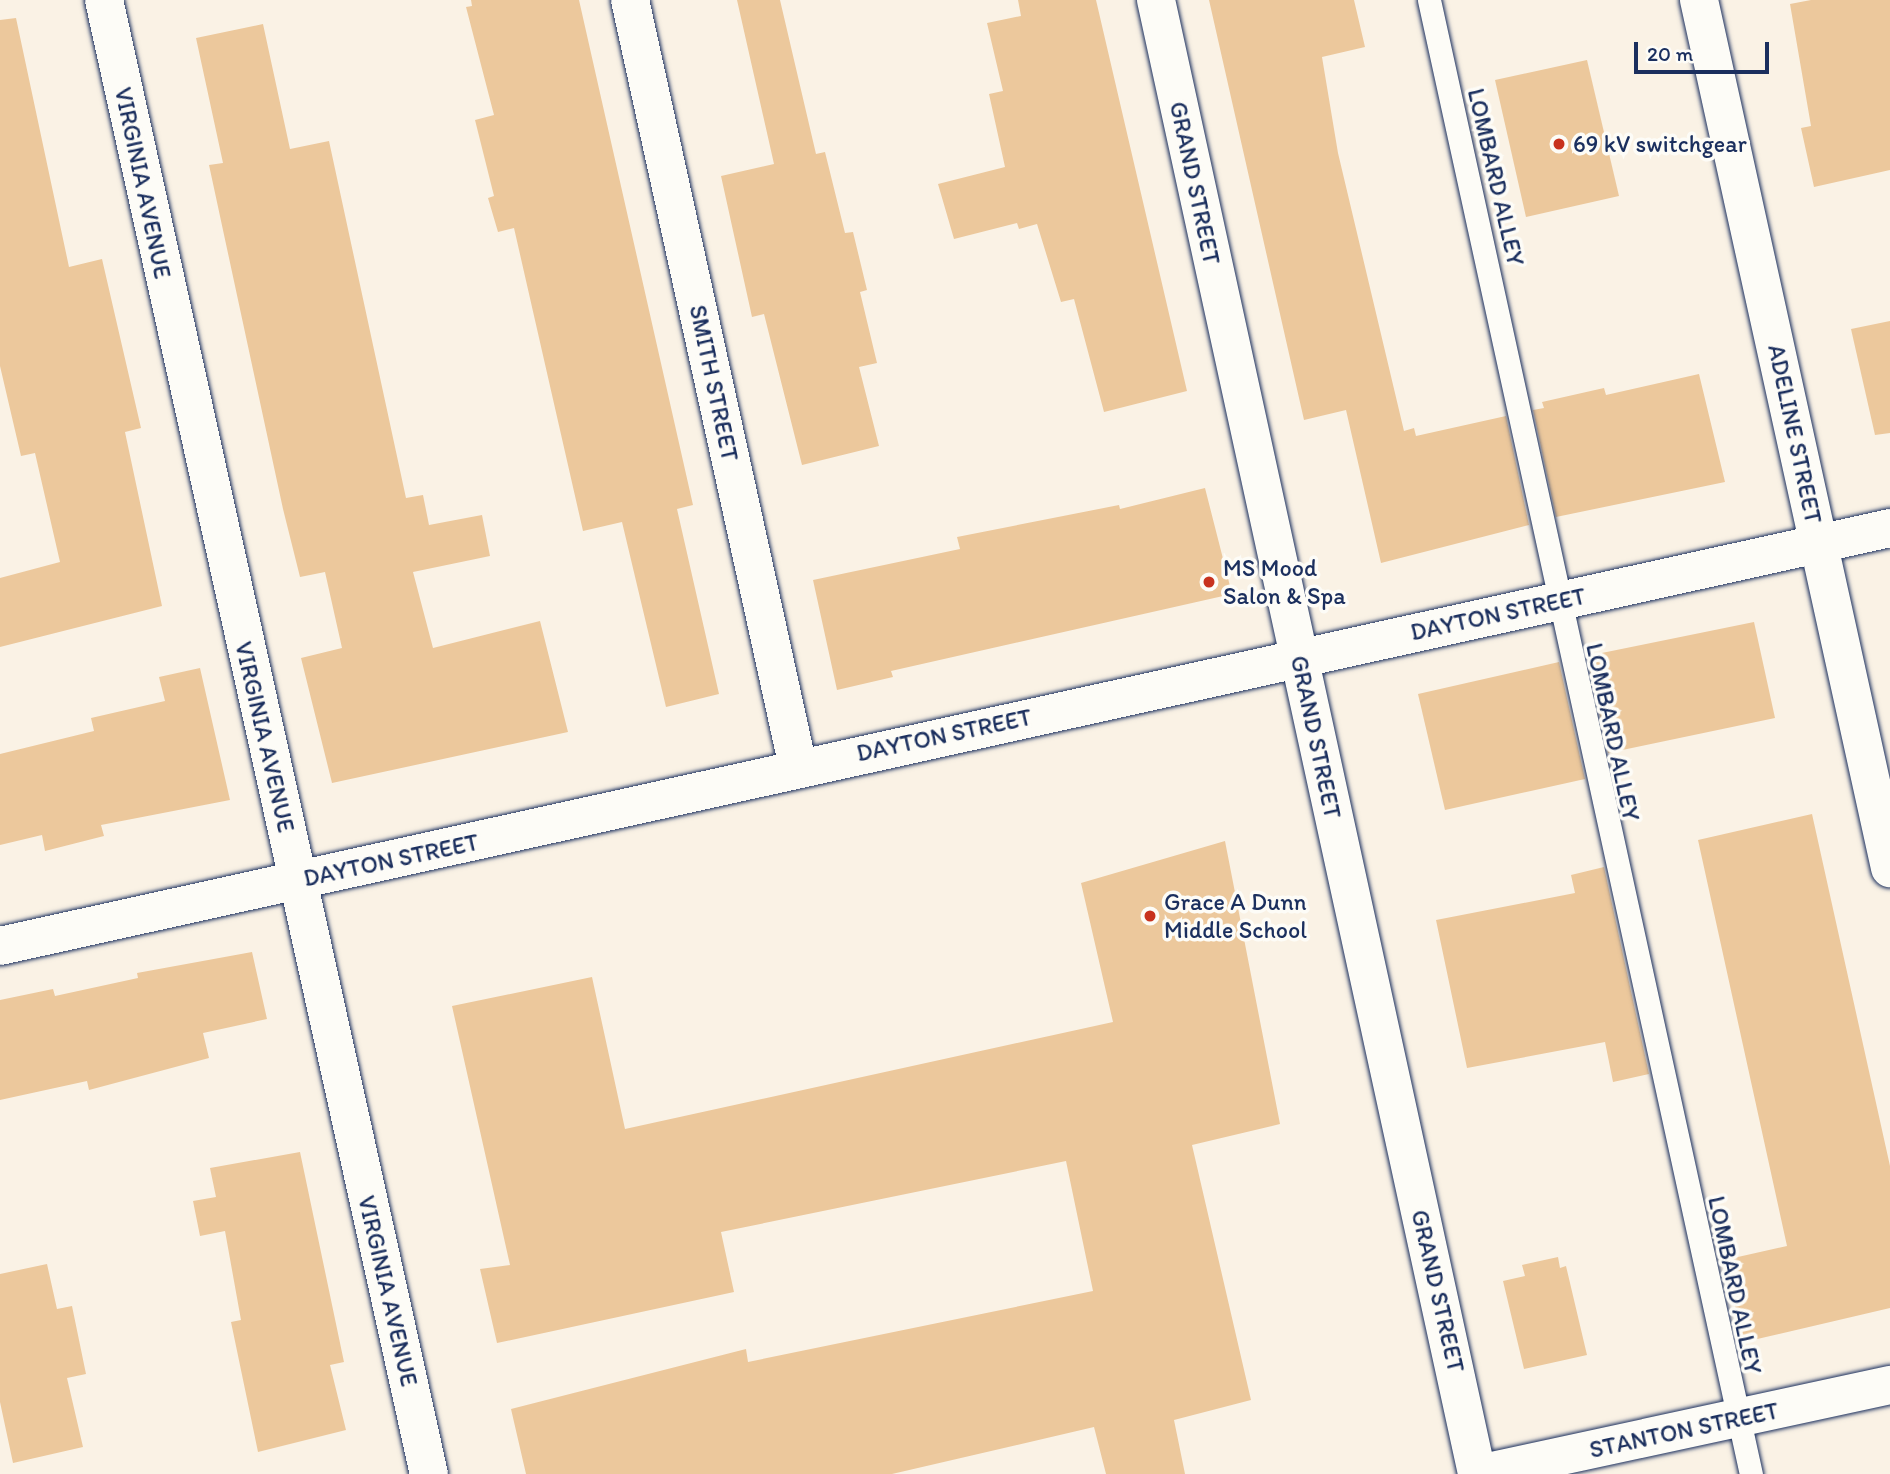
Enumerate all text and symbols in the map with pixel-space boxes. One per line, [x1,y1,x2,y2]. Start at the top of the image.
scale bar [1638,28,1773,72]
text: 20 m [1647,41,1693,66]
street label: VIRGINIA AVENUE [109,85,177,281]
street label: LOMBARD ALLEY [1462,85,1530,269]
street label: GRAND STREET [1164,99,1226,267]
place label: 69 kV switchgear [1573,130,1747,158]
marker: 69 kV switchgear [1551,136,1567,152]
street label: SMITH STREET [683,302,745,464]
street label: ADELINE STREET [1762,342,1828,526]
place label: MS Mood Salon & Spa [1223,554,1346,610]
marker: MS Mood Salon & Spa [1201,574,1217,590]
street label: DAYTON STREET [1407,581,1589,647]
street label: VIRGINIA AVENUE [229,639,301,835]
street label: LOMBARD ALLEY [1580,640,1646,824]
street label: GRAND STREET [1285,653,1347,821]
street label: DAYTON STREET [853,702,1035,768]
street label: DAYTON STREET [300,827,482,893]
place label: Grace A Dunn Middle School [1164,888,1307,944]
marker: Grace A Dunn Middle School [1142,908,1158,924]
street label: VIRGINIA AVENUE [352,1193,424,1389]
street label: LOMBARD ALLEY [1702,1193,1768,1377]
street label: GRAND STREET [1405,1207,1471,1375]
street label: STANTON STREET [1587,1396,1781,1464]

